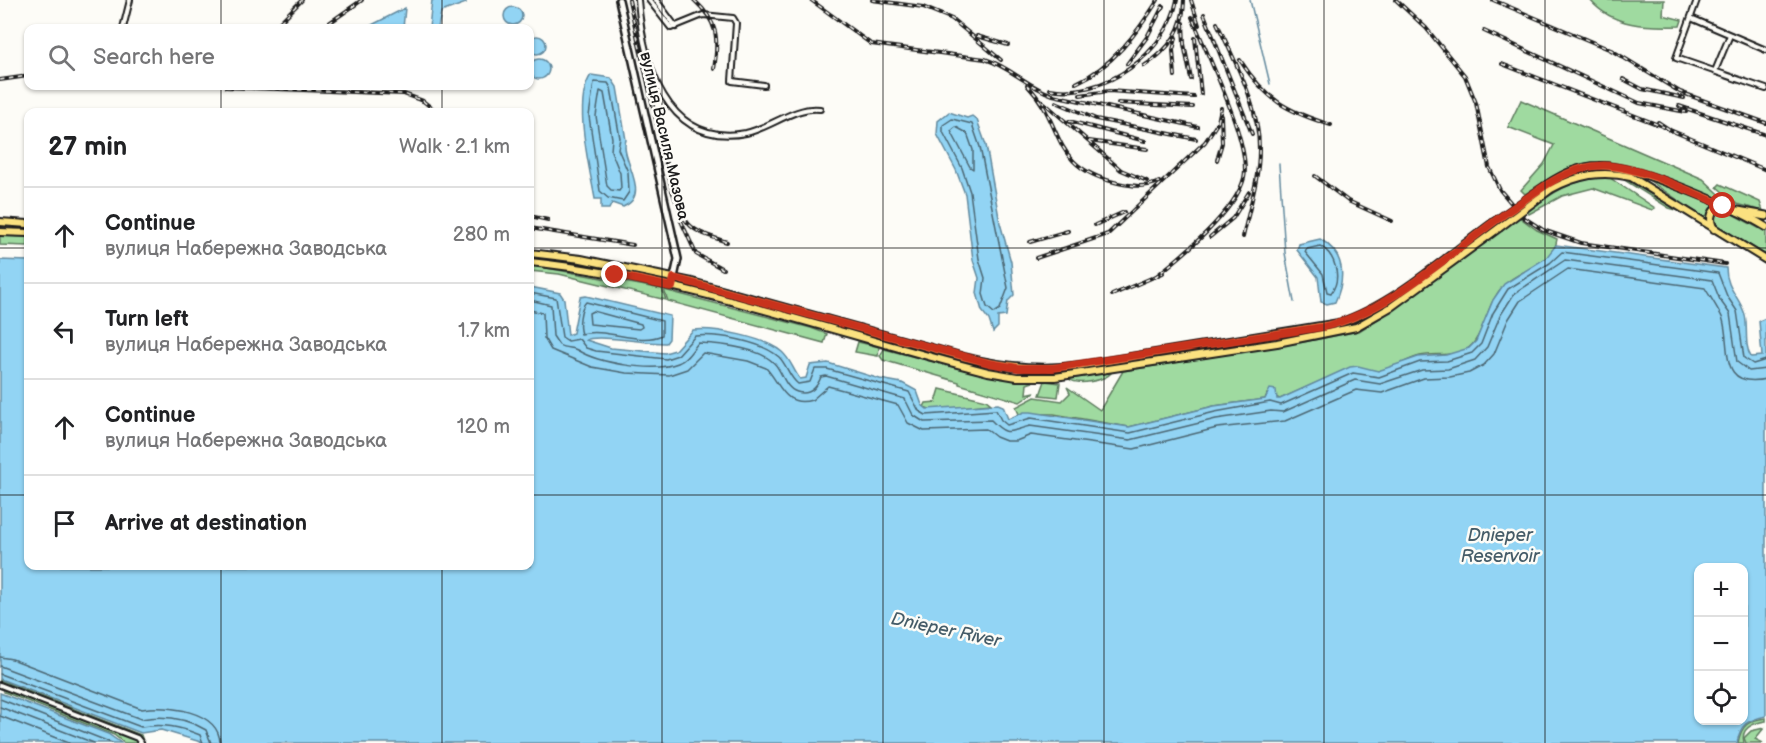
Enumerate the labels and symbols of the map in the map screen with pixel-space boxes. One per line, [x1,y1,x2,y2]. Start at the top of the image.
street label: вулиця Василя Мазова [635,50,693,222]
route start [1709,192,1735,218]
route end [601,261,627,287]
water label: Dnieper Reservoir [1461,525,1541,567]
water label: Dnieper River [889,608,1004,652]

